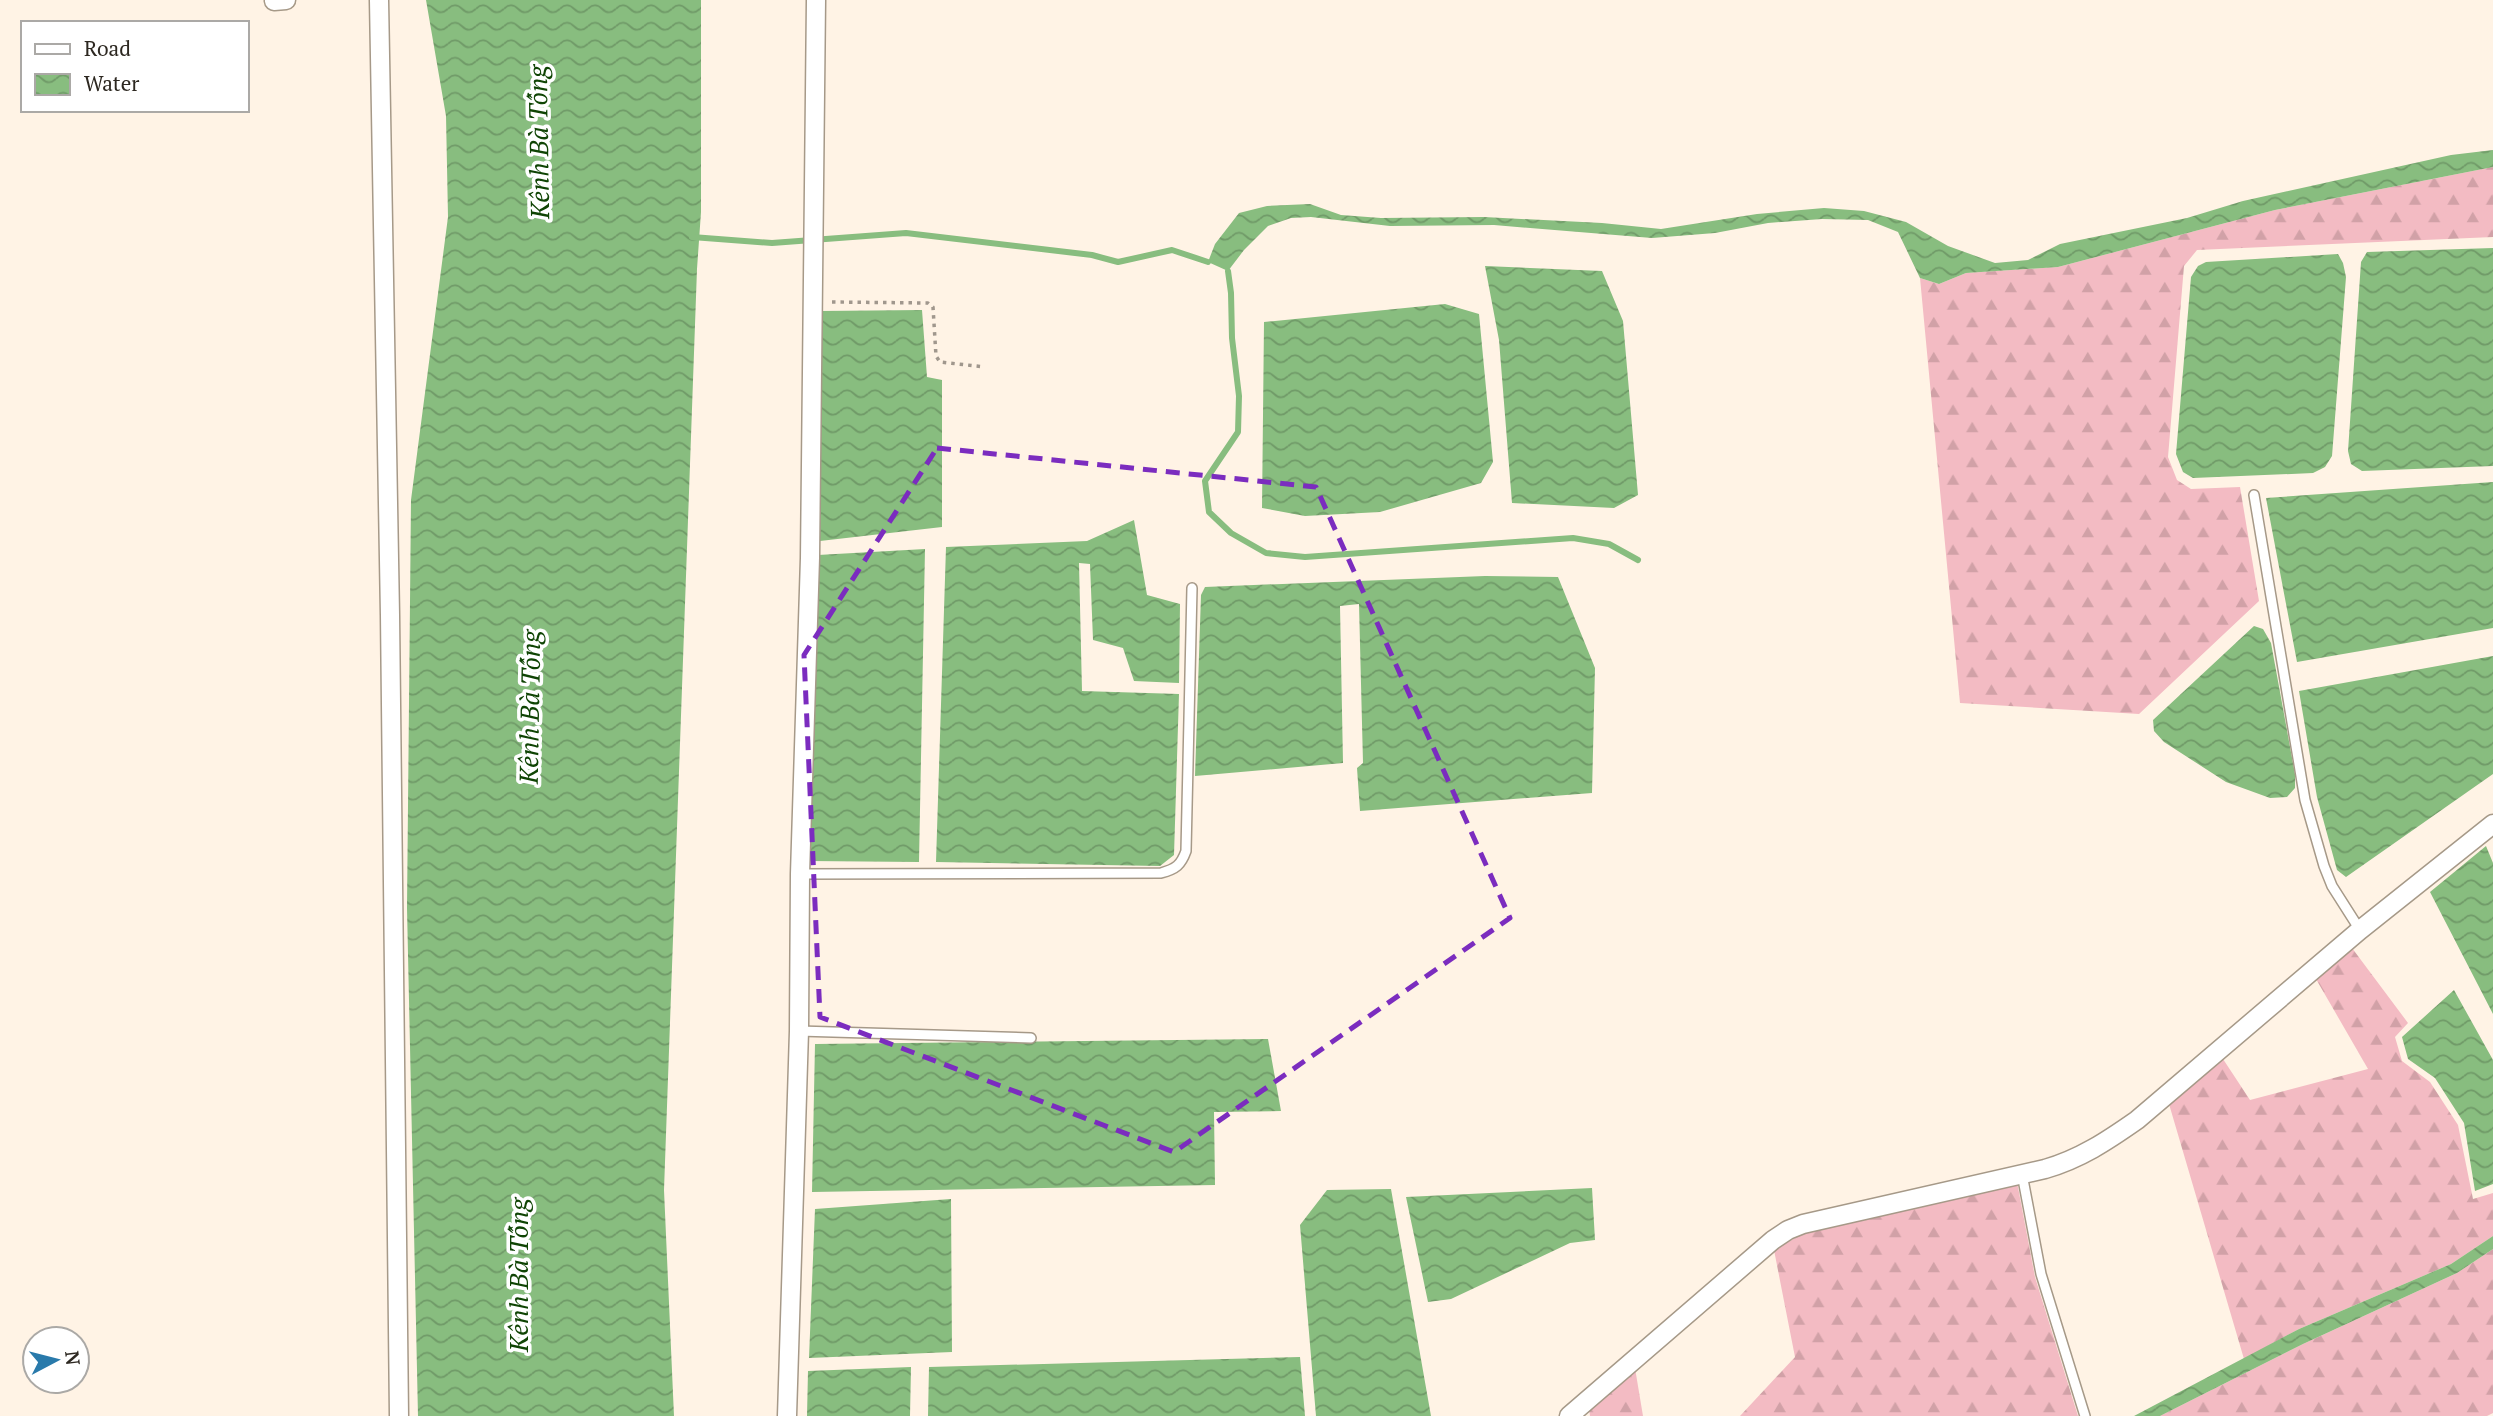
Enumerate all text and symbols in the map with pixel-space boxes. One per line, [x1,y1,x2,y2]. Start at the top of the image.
legend [21,21,248,112]
text: Road [84,34,131,62]
water label: Kênh Bà Tống [520,64,556,220]
text: Water [84,69,139,97]
water label: Kênh Bà Tống [511,629,547,785]
water label: Kênh Bà Tống [501,1197,535,1353]
north arrow [21,1325,91,1395]
text: N [60,1349,87,1367]

